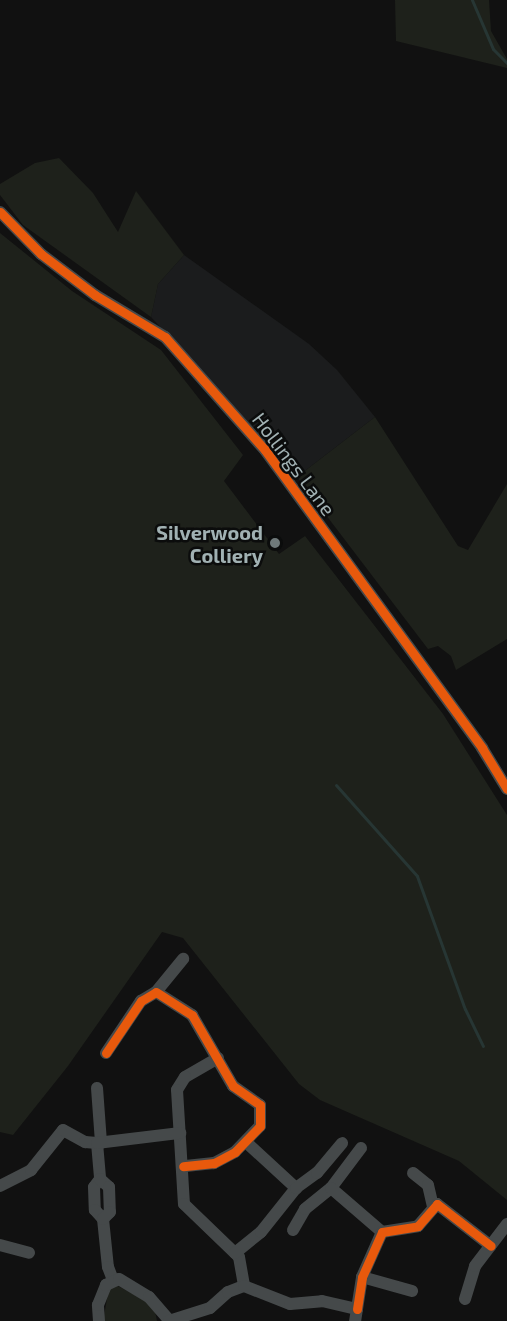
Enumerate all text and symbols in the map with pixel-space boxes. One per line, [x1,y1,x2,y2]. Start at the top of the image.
street label: Hollings Lane [248,408,340,520]
place label: Silverwood Colliery [156,520,263,567]
marker: Silverwood Colliery [268,536,282,550]

